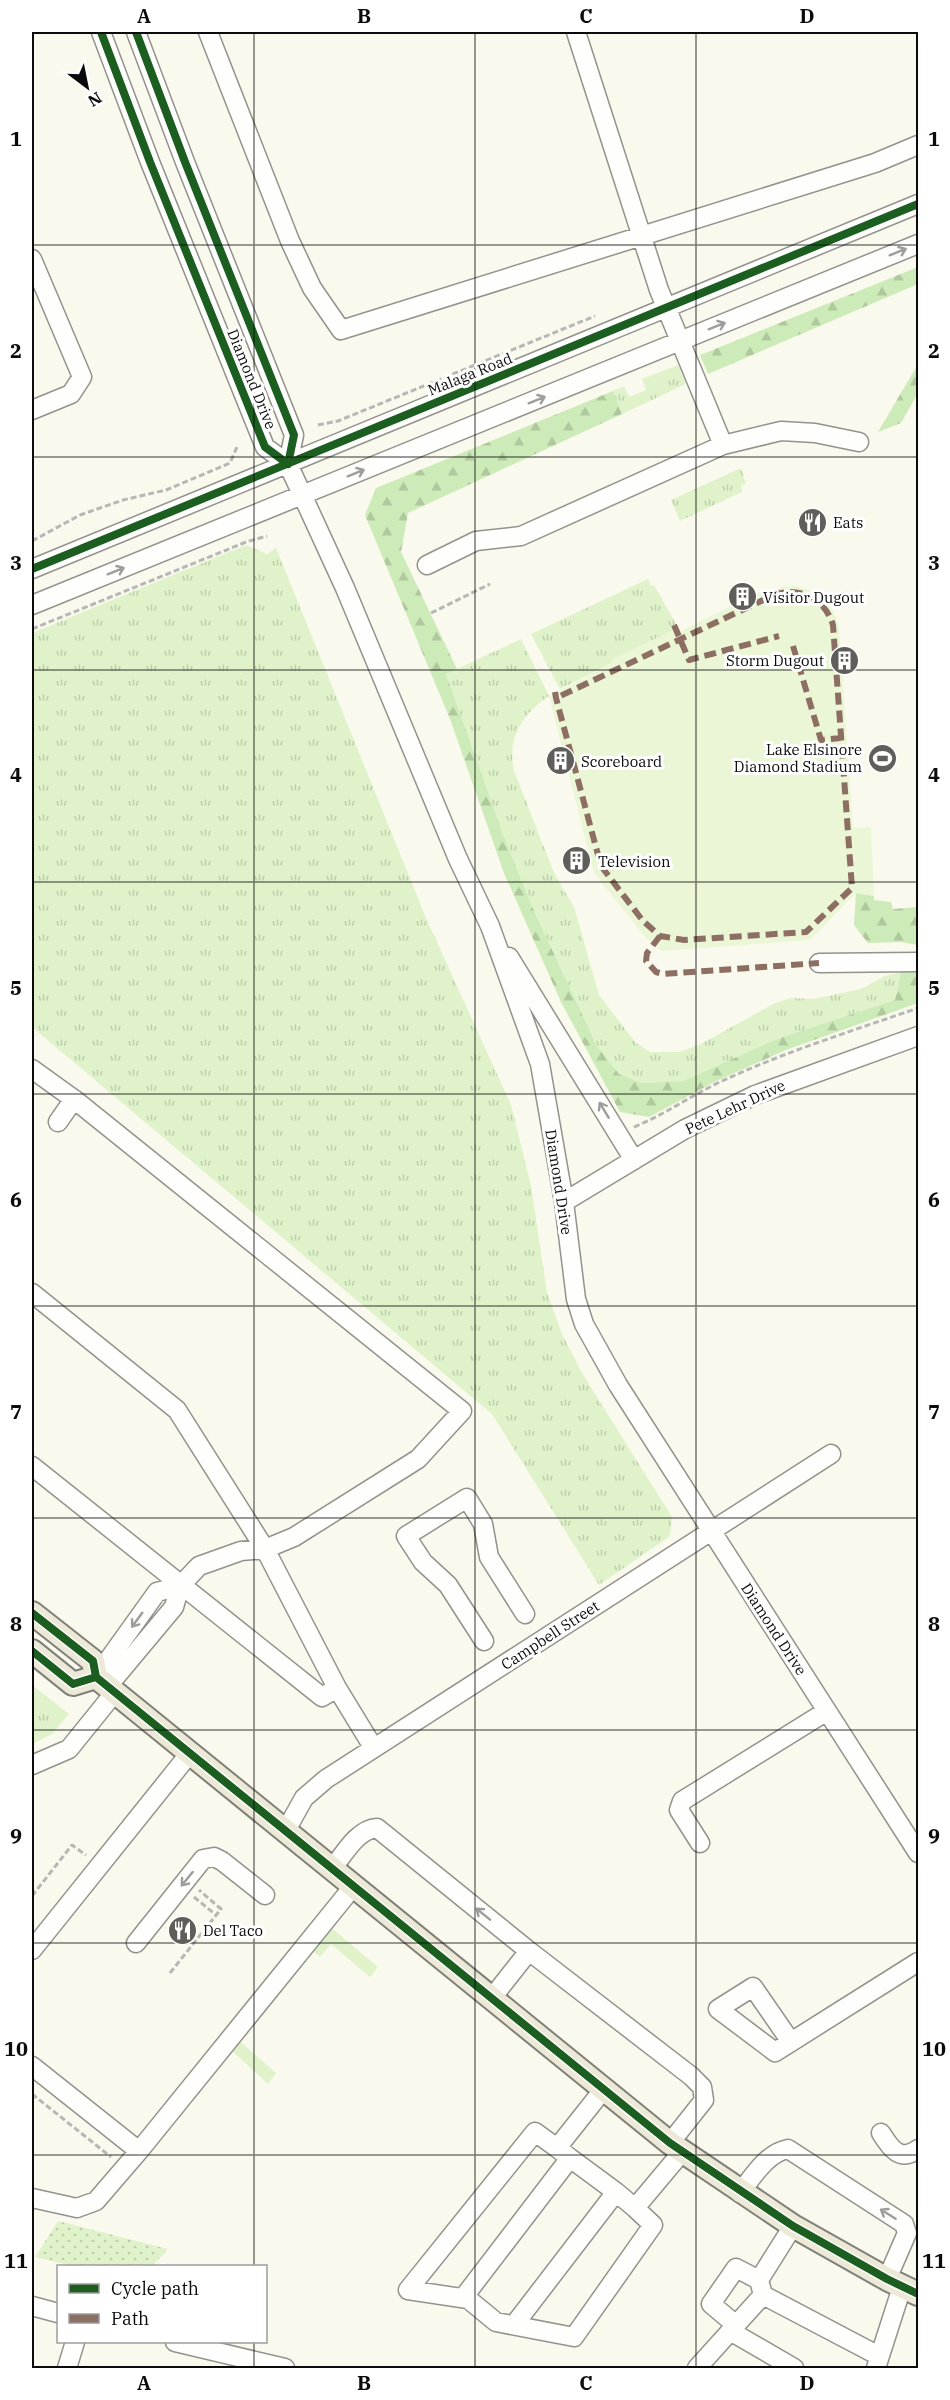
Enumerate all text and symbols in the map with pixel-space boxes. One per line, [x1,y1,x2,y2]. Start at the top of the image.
text: A [137,2,151,29]
text: B [357,2,371,29]
text: C [579,2,593,29]
text: D [799,2,815,29]
north arrow [57,57,117,117]
text: N [84,88,106,112]
text: 1 [10,125,22,152]
text: 1 [928,125,940,152]
one-way arrow [888,246,907,257]
one-way arrow [707,320,726,331]
street label: Diamond Drive [223,326,281,432]
text: 2 [10,337,22,364]
text: 2 [928,337,940,364]
street label: Malaga Road [425,348,515,400]
one-way arrow [527,393,545,404]
one-way arrow [347,467,365,478]
restaurant icon: Eats [796,506,828,538]
place label: Eats [833,513,863,532]
text: 3 [10,549,22,576]
text: 3 [928,549,940,576]
one-way arrow [106,565,125,576]
building icon: Visitor Dugout [726,581,758,613]
place label: Visitor Dugout [763,588,864,607]
building icon: Storm Dugout [829,644,861,676]
place label: Storm Dugout [726,651,824,670]
place label: Lake Elsinore Diamond Stadium [734,740,862,776]
sports icon: Lake Elsinore Diamond Stadium [867,742,899,774]
building icon: Scoreboard [544,745,576,777]
place label: Scoreboard [581,752,662,771]
text: 4 [10,761,22,788]
text: 4 [928,761,940,788]
building icon: Television [561,845,593,877]
place label: Television [598,852,671,871]
text: 5 [10,974,22,1001]
text: 5 [928,974,940,1001]
street label: Pete Lehr Drive [682,1076,788,1138]
one-way arrow [597,1102,609,1119]
street label: Diamond Drive [541,1128,577,1236]
text: 6 [10,1186,22,1213]
text: 6 [928,1186,940,1213]
text: 7 [10,1398,22,1425]
text: 7 [928,1398,940,1425]
street label: Diamond Drive [737,1579,811,1679]
street label: Campbell Street [497,1596,603,1674]
text: 8 [10,1610,22,1637]
text: 8 [928,1610,940,1637]
one-way arrow [130,1612,143,1628]
text: 9 [10,1822,22,1849]
text: 9 [928,1822,940,1849]
one-way arrow [181,1870,194,1886]
one-way arrow [475,1908,491,1921]
restaurant icon: Del Taco [166,1914,198,1946]
place label: Del Taco [203,1921,263,1940]
text: 10 [4,2035,28,2062]
text: 10 [922,2035,946,2062]
one-way arrow [879,2207,896,2220]
text: 11 [4,2247,28,2274]
text: 11 [922,2247,946,2274]
legend [57,2265,267,2343]
text: Cycle path [111,2277,199,2300]
text: Path [111,2307,149,2330]
text: A [137,2369,151,2396]
text: B [357,2369,371,2396]
text: C [579,2369,593,2396]
text: D [799,2369,815,2396]

